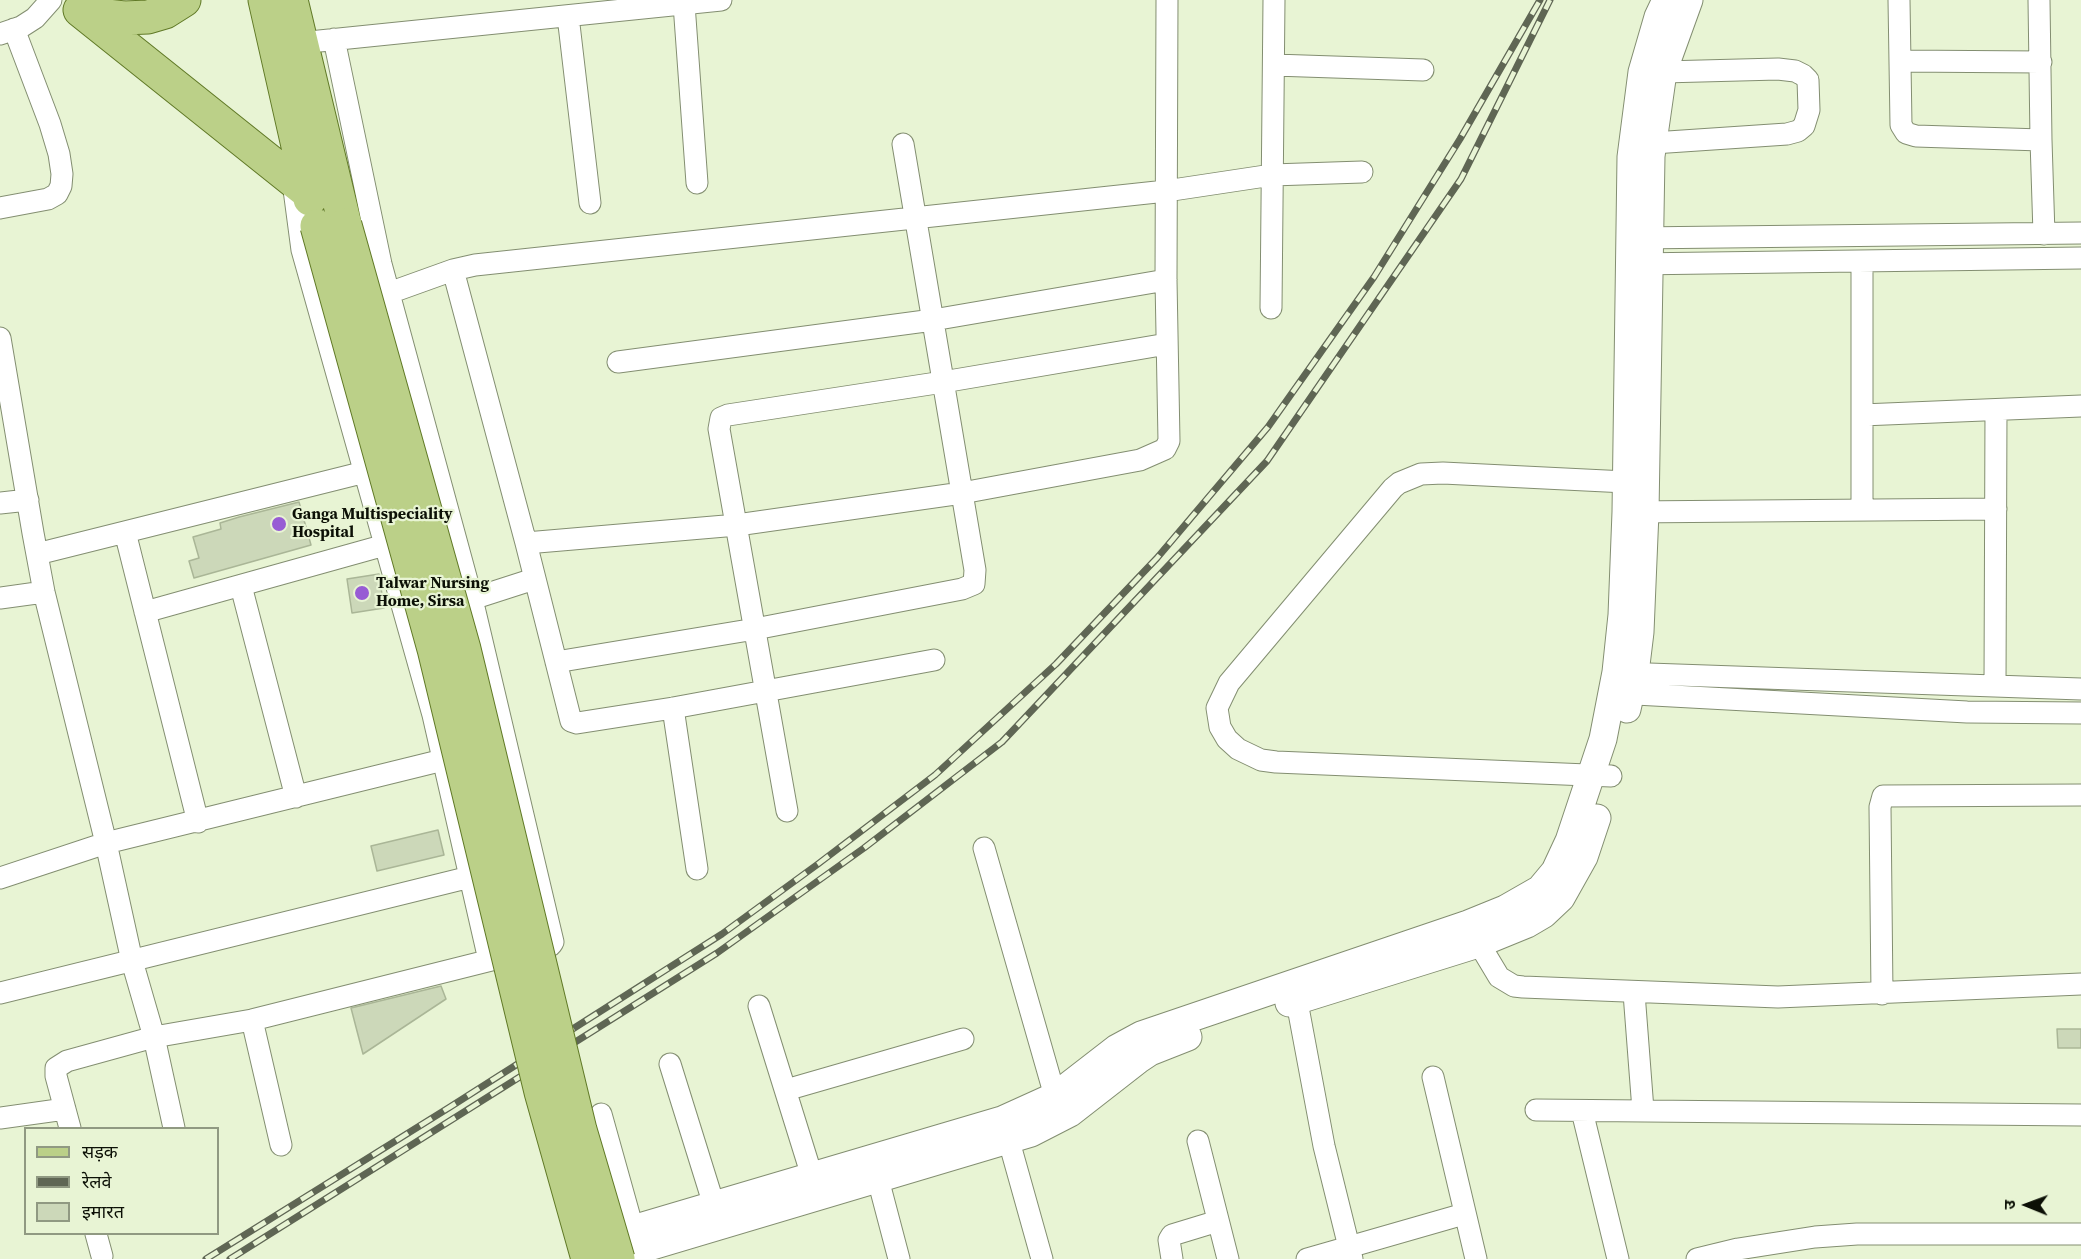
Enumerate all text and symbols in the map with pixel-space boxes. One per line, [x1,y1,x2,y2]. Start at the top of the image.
place label: Ganga Multispeciality Hospital [292,505,452,543]
marker: Ganga Multispeciality Hospital [270,515,288,533]
place label: Talwar Nursing Home, Sirsa [376,574,489,612]
marker: Talwar Nursing Home, Sirsa [353,584,371,602]
legend [24,1127,219,1235]
text: सड़क [82,1139,118,1164]
text: रेलवे [82,1169,112,1194]
north arrow [1997,1175,2057,1235]
text: इमारत [82,1199,124,1224]
text: उ [1998,1200,2020,1210]

